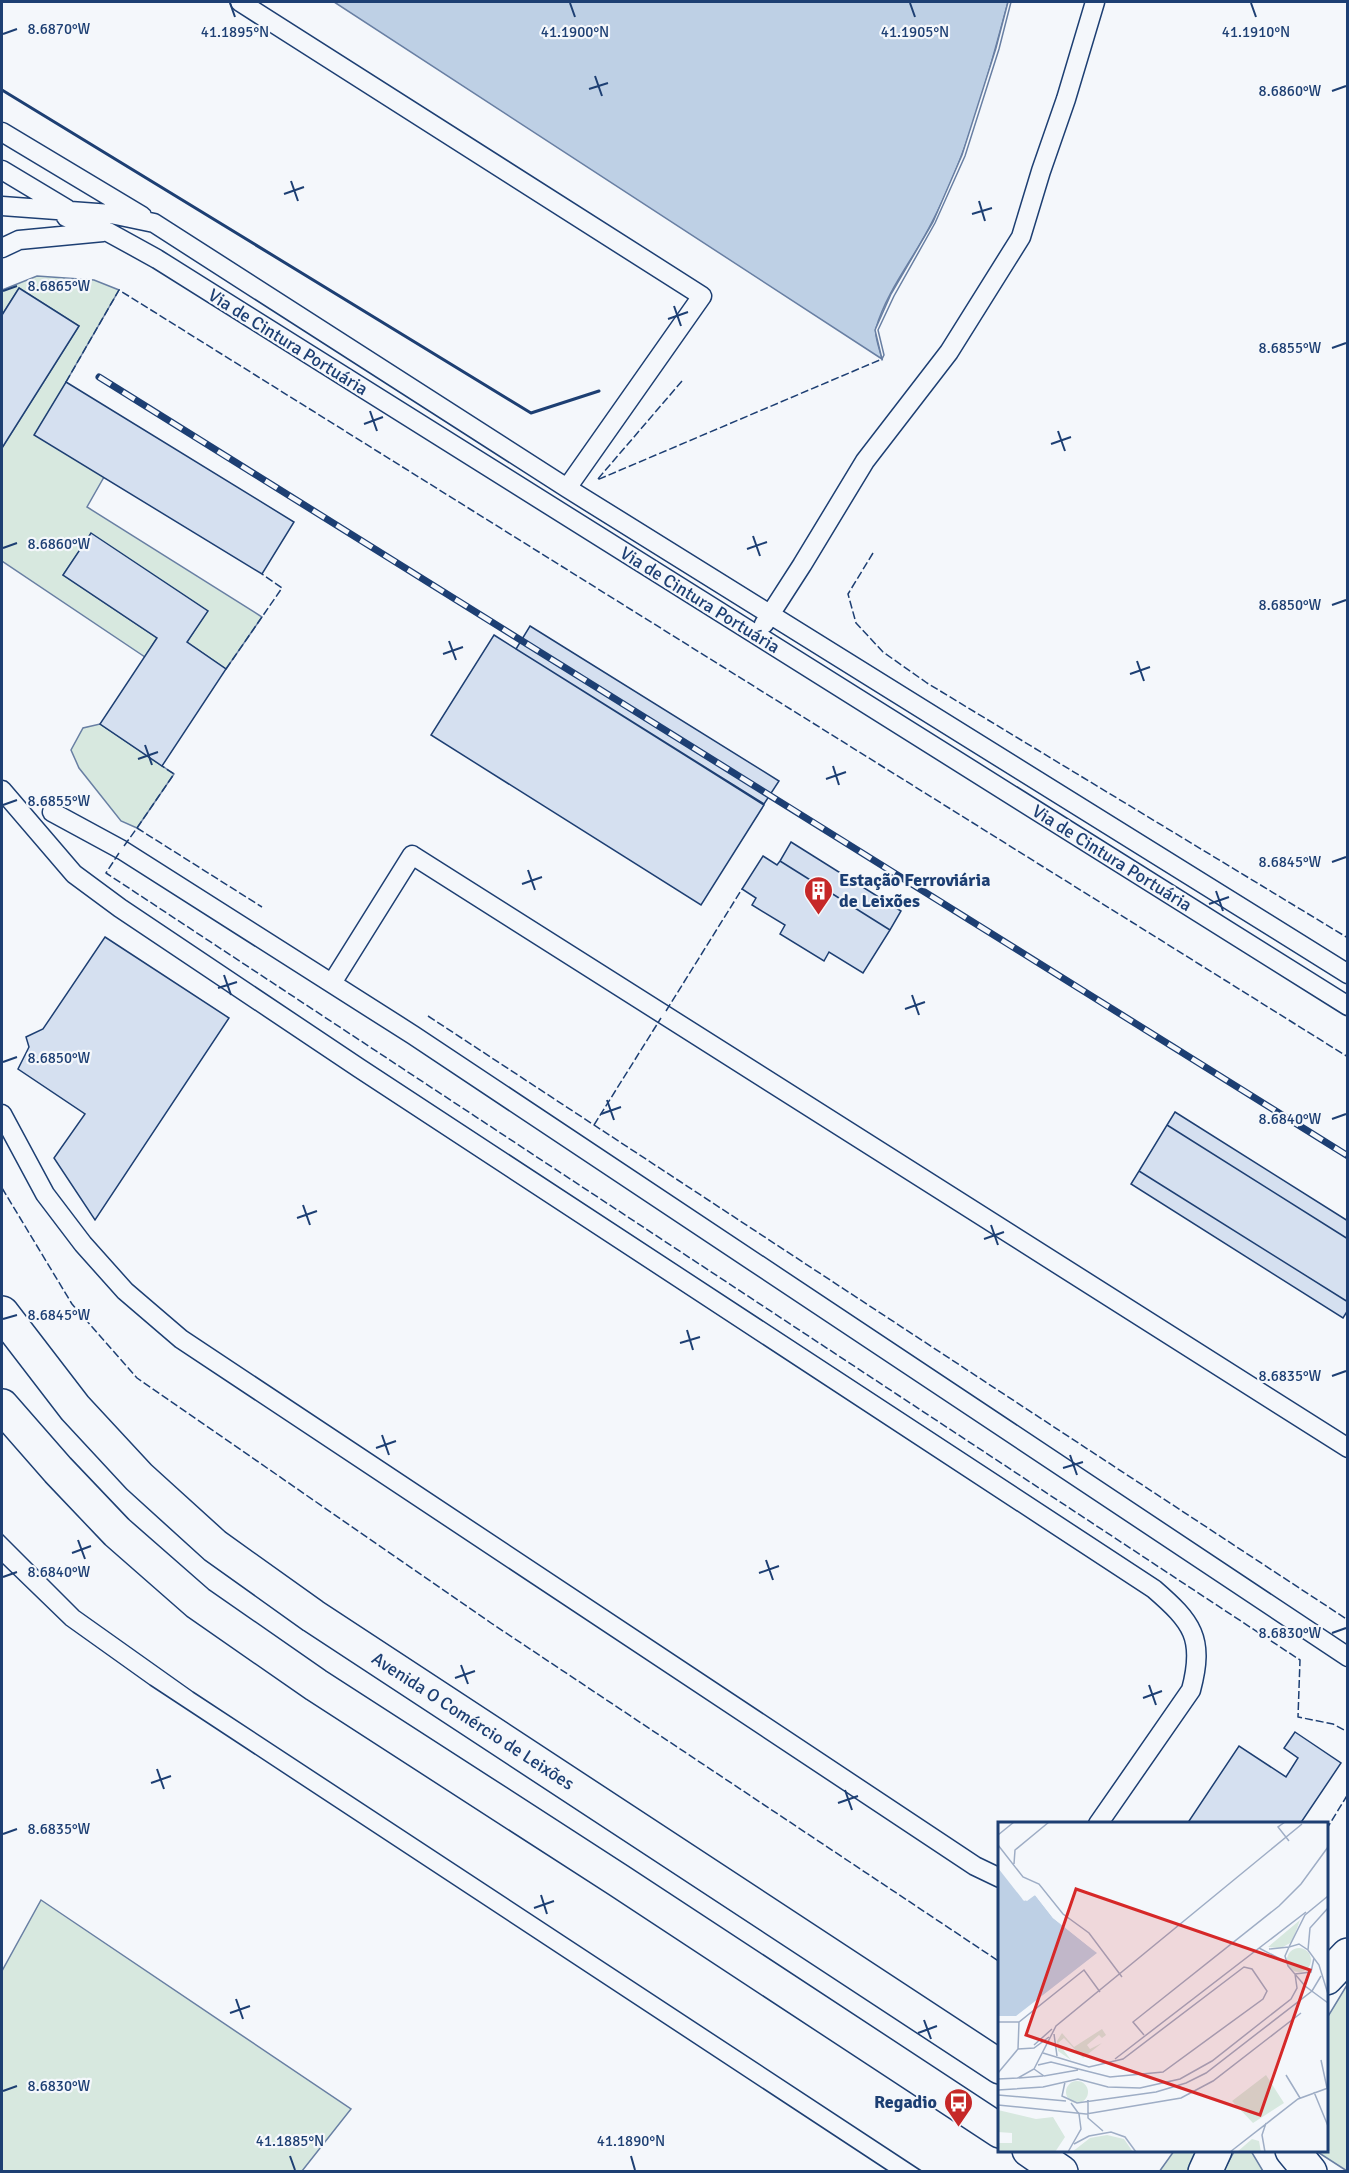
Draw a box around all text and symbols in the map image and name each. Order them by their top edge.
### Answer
text: 8.6870°W [28,20,91,38]
text: 41.1895°N [201,23,269,41]
text: 41.1900°N [541,23,609,41]
text: 41.1905°N [881,23,949,41]
text: 41.1910°N [1222,23,1290,41]
text: 8.6860°W [1259,82,1322,100]
text: 8.6865°W [28,277,91,295]
street label: Via de Cintura Portuária [204,284,372,400]
text: 8.6855°W [1259,339,1322,357]
text: 8.6860°W [28,535,91,553]
street label: Via de Cintura Portuária [616,542,784,658]
text: 8.6850°W [1259,596,1322,614]
text: 8.6855°W [28,792,91,810]
street label: Via de Cintura Portuária [1028,800,1196,916]
text: 8.6845°W [1259,853,1322,871]
place label: Estação Ferroviária de Leixões [839,869,990,912]
building icon: Estação Ferroviária de Leixões [802,874,834,916]
text: 8.6850°W [28,1049,91,1067]
text: 8.6840°W [1259,1110,1322,1128]
text: 8.6845°W [28,1306,91,1324]
text: 8.6835°W [1259,1367,1322,1385]
text: 8.6840°W [28,1563,91,1581]
text: 8.6830°W [1259,1624,1322,1642]
street label: Avenida O Comércio de Leixões [368,1647,578,1795]
text: 8.6835°W [28,1820,91,1838]
inset map [998,1822,1328,2152]
text: 8.6830°W [28,2077,91,2095]
bus stop icon: Regadio [942,2086,974,2128]
place label: Regadio [874,2091,937,2113]
text: 41.1885°N [256,2132,324,2150]
text: 41.1890°N [597,2132,665,2150]

